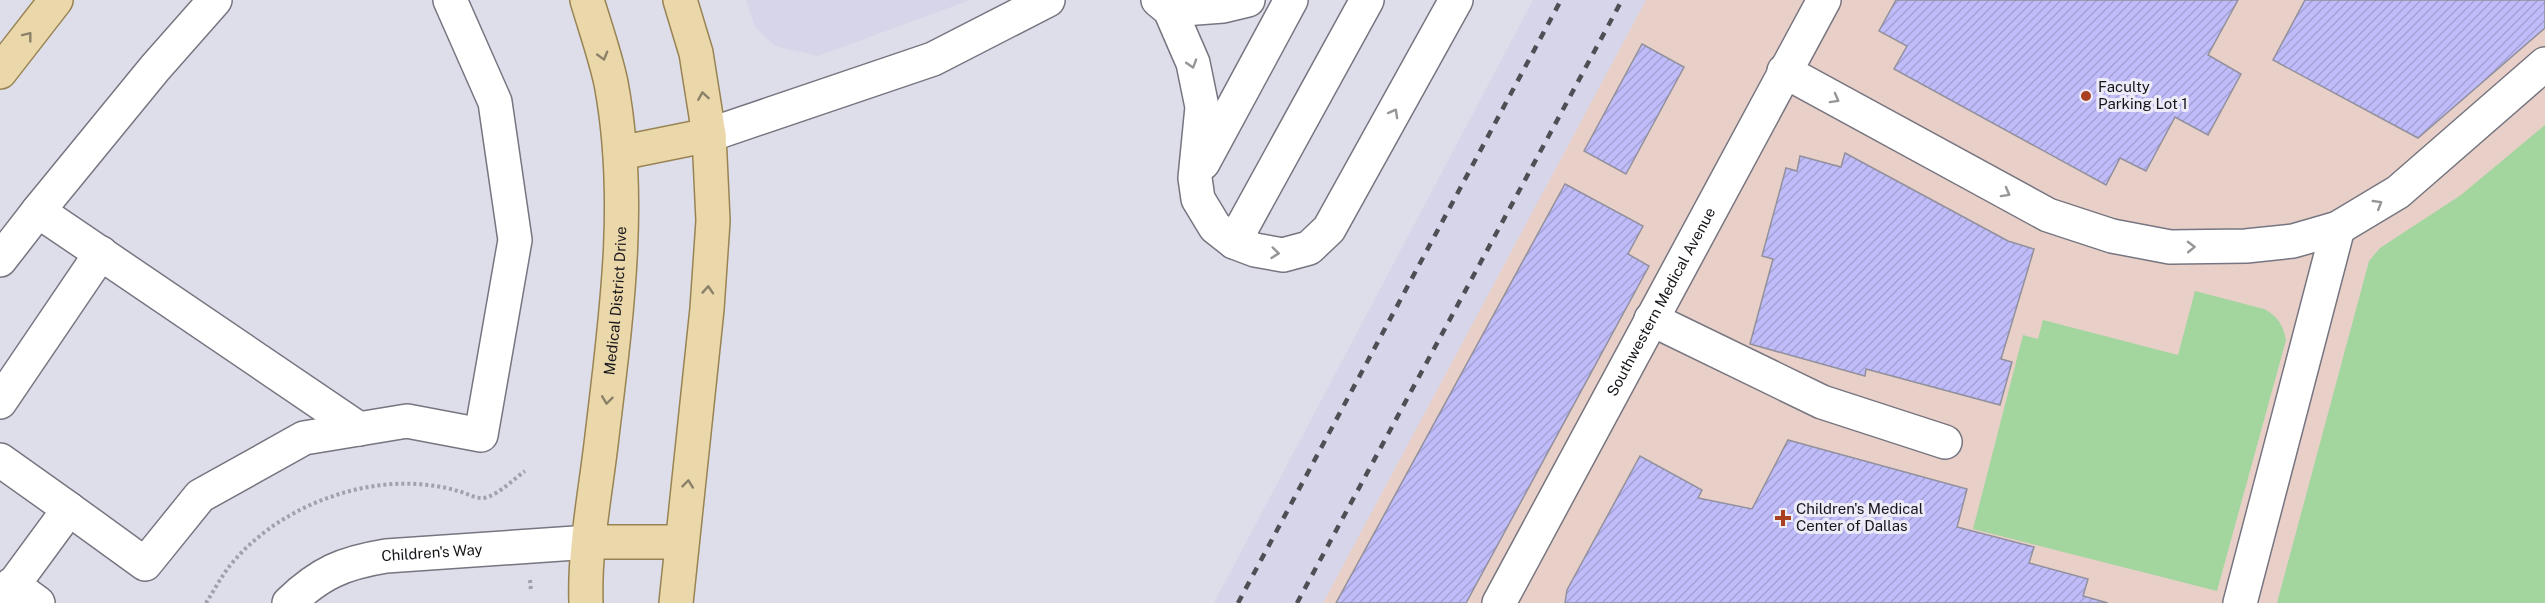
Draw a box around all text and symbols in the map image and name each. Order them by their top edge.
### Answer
one-way arrow [21,32,32,43]
one-way arrow [596,50,608,61]
one-way arrow [1185,58,1197,69]
place label: Faculty Parking Lot 1 [2098,78,2188,112]
marker: Faculty Parking Lot 1 [2079,89,2093,103]
one-way arrow [697,91,710,101]
one-way arrow [1829,92,1840,103]
one-way arrow [1387,108,1398,119]
one-way arrow [2000,186,2011,197]
one-way arrow [2372,200,2382,212]
street label: Southwestern Medical Avenue [1603,204,1719,399]
street label: Medical District Drive [600,226,629,376]
one-way arrow [2187,241,2196,253]
one-way arrow [1271,246,1280,259]
one-way arrow [701,286,714,295]
one-way arrow [601,395,613,405]
one-way arrow [681,479,694,489]
place label: Children's Medical Center of Dallas [1796,500,1923,534]
marker: Children's Medical Center of Dallas [1774,509,1792,527]
street label: Children's Way [381,540,483,564]

